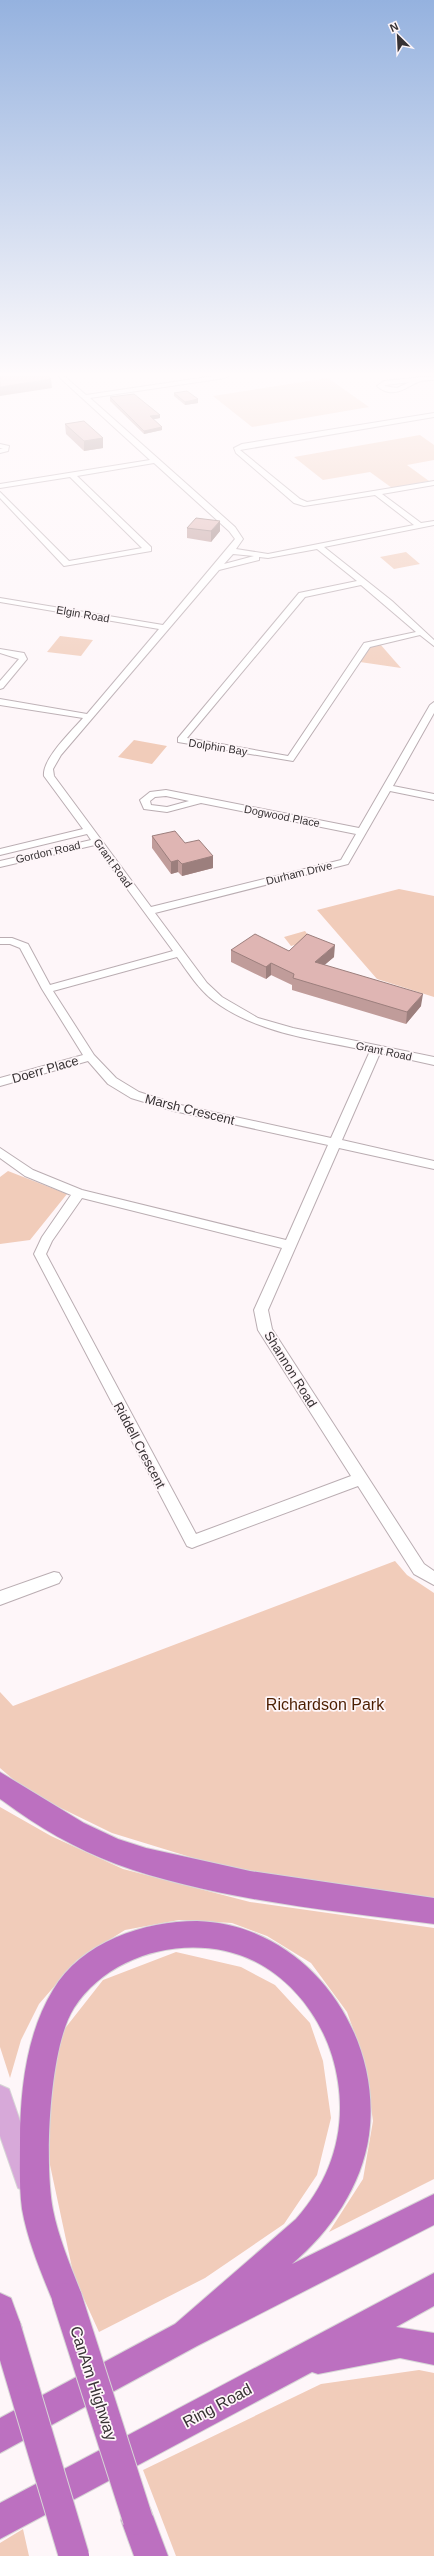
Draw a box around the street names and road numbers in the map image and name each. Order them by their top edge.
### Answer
street label: Elgin Road [55,603,111,625]
street label: Dolphin Bay [188,736,249,758]
street label: Dogwood Place [243,803,321,829]
street label: Grant Road [91,836,135,890]
street label: Gordon Road [14,839,82,865]
street label: Durham Drive [265,859,333,887]
street label: Grant Road [355,1039,413,1063]
street label: Doerr Place [10,1053,80,1086]
street label: Marsh Crescent [144,1091,237,1128]
street label: Shannon Road [261,1329,320,1410]
street label: Riddell Crescent [111,1400,169,1491]
street label: CanAm Highway [67,2324,120,2442]
street label: Ring Road [180,2380,255,2431]

